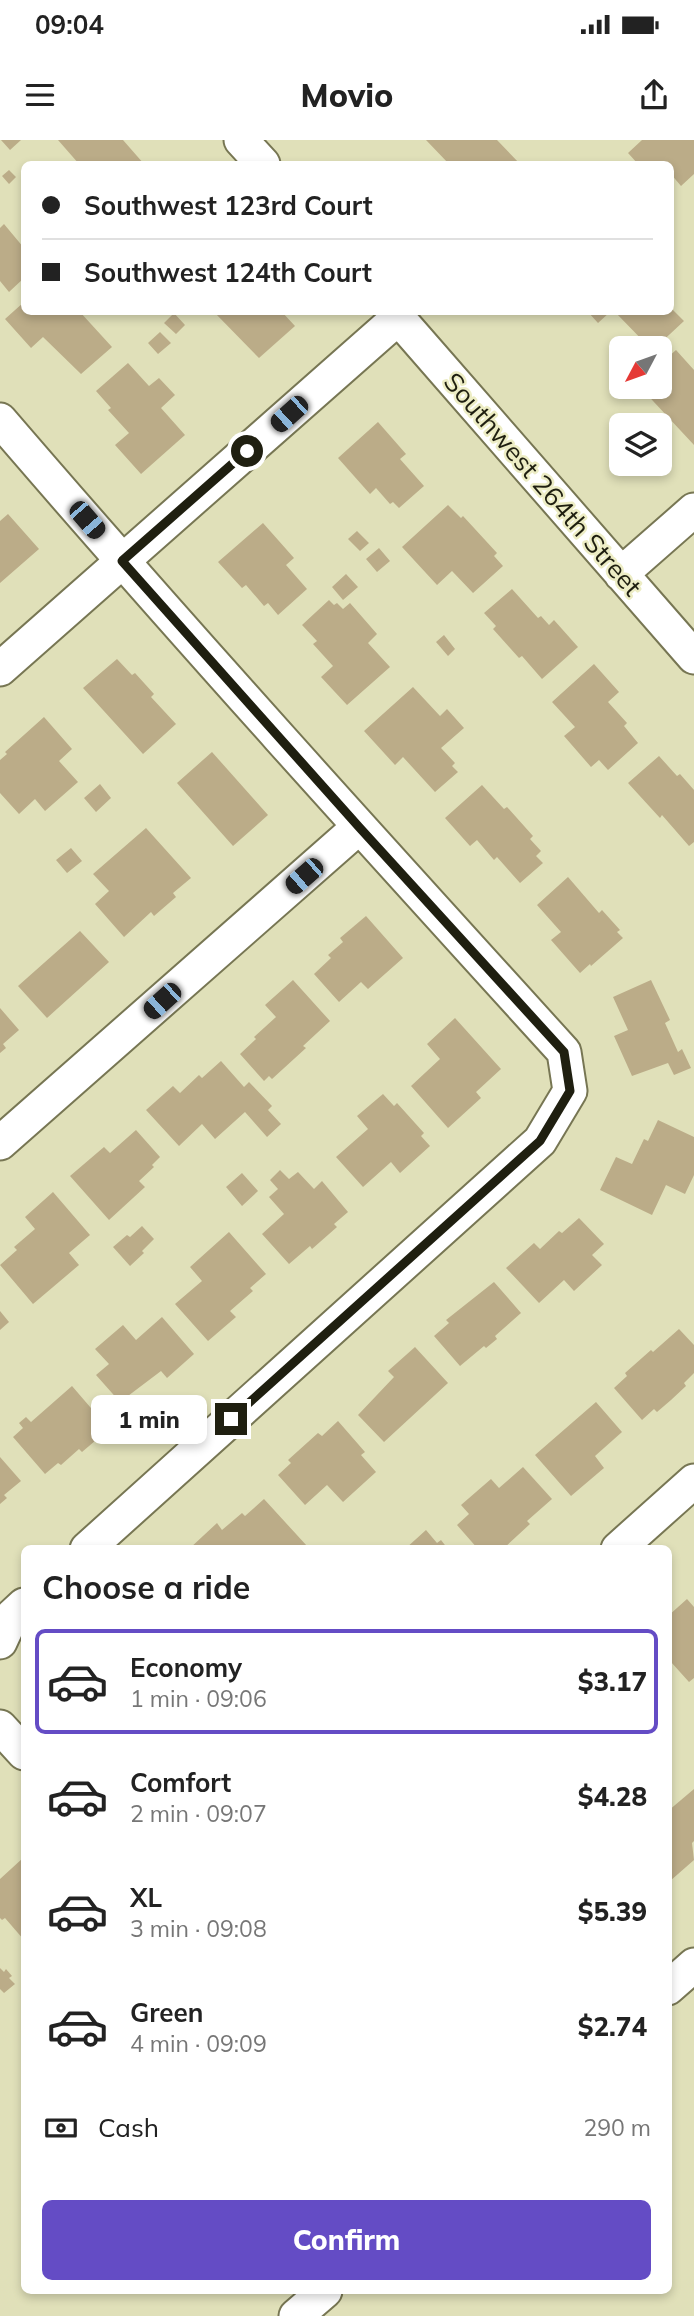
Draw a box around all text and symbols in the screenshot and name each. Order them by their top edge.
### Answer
text: 09:04 [35,8,104,41]
text: Movio [301,75,393,115]
icon: menu [21,76,59,114]
icon: share [635,76,673,114]
text: Southwest 123rd Court [84,189,373,222]
text: Southwest 124th Court [84,256,372,289]
north arrow [609,336,672,399]
map controls [609,336,672,476]
street label: Southwest 264th Street [437,366,649,602]
car [267,392,312,436]
button: layers [609,413,672,476]
route start [231,435,263,467]
car [66,497,109,543]
car [282,854,327,898]
car [140,979,185,1023]
callout: 1 min [91,1394,206,1444]
route end [215,1403,247,1435]
text: 1 min [118,1405,180,1434]
text: Choose a ride [42,1567,250,1607]
icon: car [46,1650,109,1713]
text: Economy [130,1651,242,1684]
text: $3.17 [578,1665,647,1698]
text: 1 min · 09:06 [130,1684,267,1713]
icon: car [46,1765,109,1828]
text: Comfort [130,1766,231,1799]
text: $4.28 [578,1780,647,1813]
text: 2 min · 09:07 [130,1799,267,1828]
icon: car [46,1880,109,1943]
text: XL [130,1881,162,1914]
text: $5.39 [578,1895,647,1928]
text: 3 min · 09:08 [130,1914,267,1943]
icon: car [46,1995,109,2058]
text: Green [130,1996,203,2029]
text: $2.74 [578,2010,647,2043]
text: 4 min · 09:09 [130,2029,267,2058]
icon: cash [42,2109,80,2147]
text: Cash [98,2111,159,2144]
text: 290 m [583,2113,651,2142]
button: Confirm [42,2200,651,2280]

